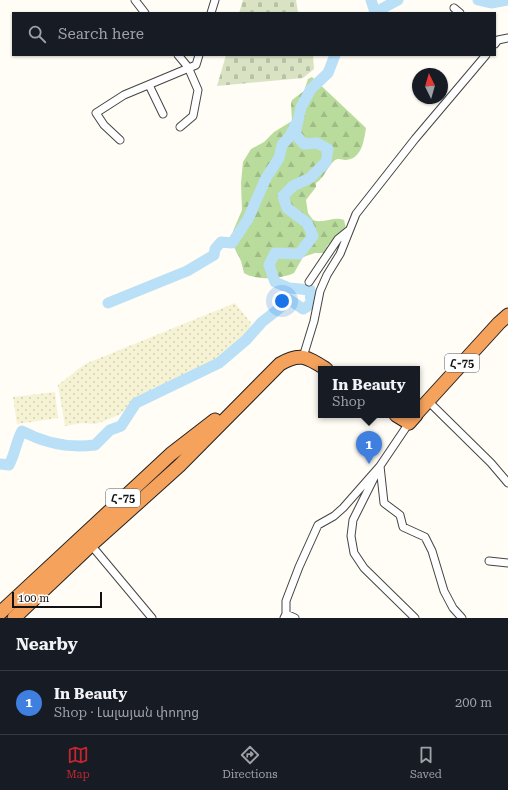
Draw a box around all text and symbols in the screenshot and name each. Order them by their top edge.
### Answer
search box [12,12,496,56]
icon: search [26,23,48,45]
text: Search here [58,25,144,43]
north arrow [412,68,448,104]
your location [272,291,292,311]
road number: Հ-75 [445,354,479,372]
popup [318,366,420,418]
text: In Beauty [332,376,406,394]
text: Shop [332,394,365,409]
pin: 1 [356,431,382,464]
road number: Հ-75 [106,489,140,507]
scale bar [12,590,102,609]
text: 100 m [18,592,49,605]
text: Nearby [16,634,78,654]
text: In Beauty [54,685,127,703]
text: 1 [25,695,33,710]
text: 200 m [455,695,492,710]
text: Shop · Լալայան փողոց [54,705,199,720]
tab: Map [66,744,90,781]
tab: Directions [222,744,278,781]
tab: Saved [410,744,442,781]

